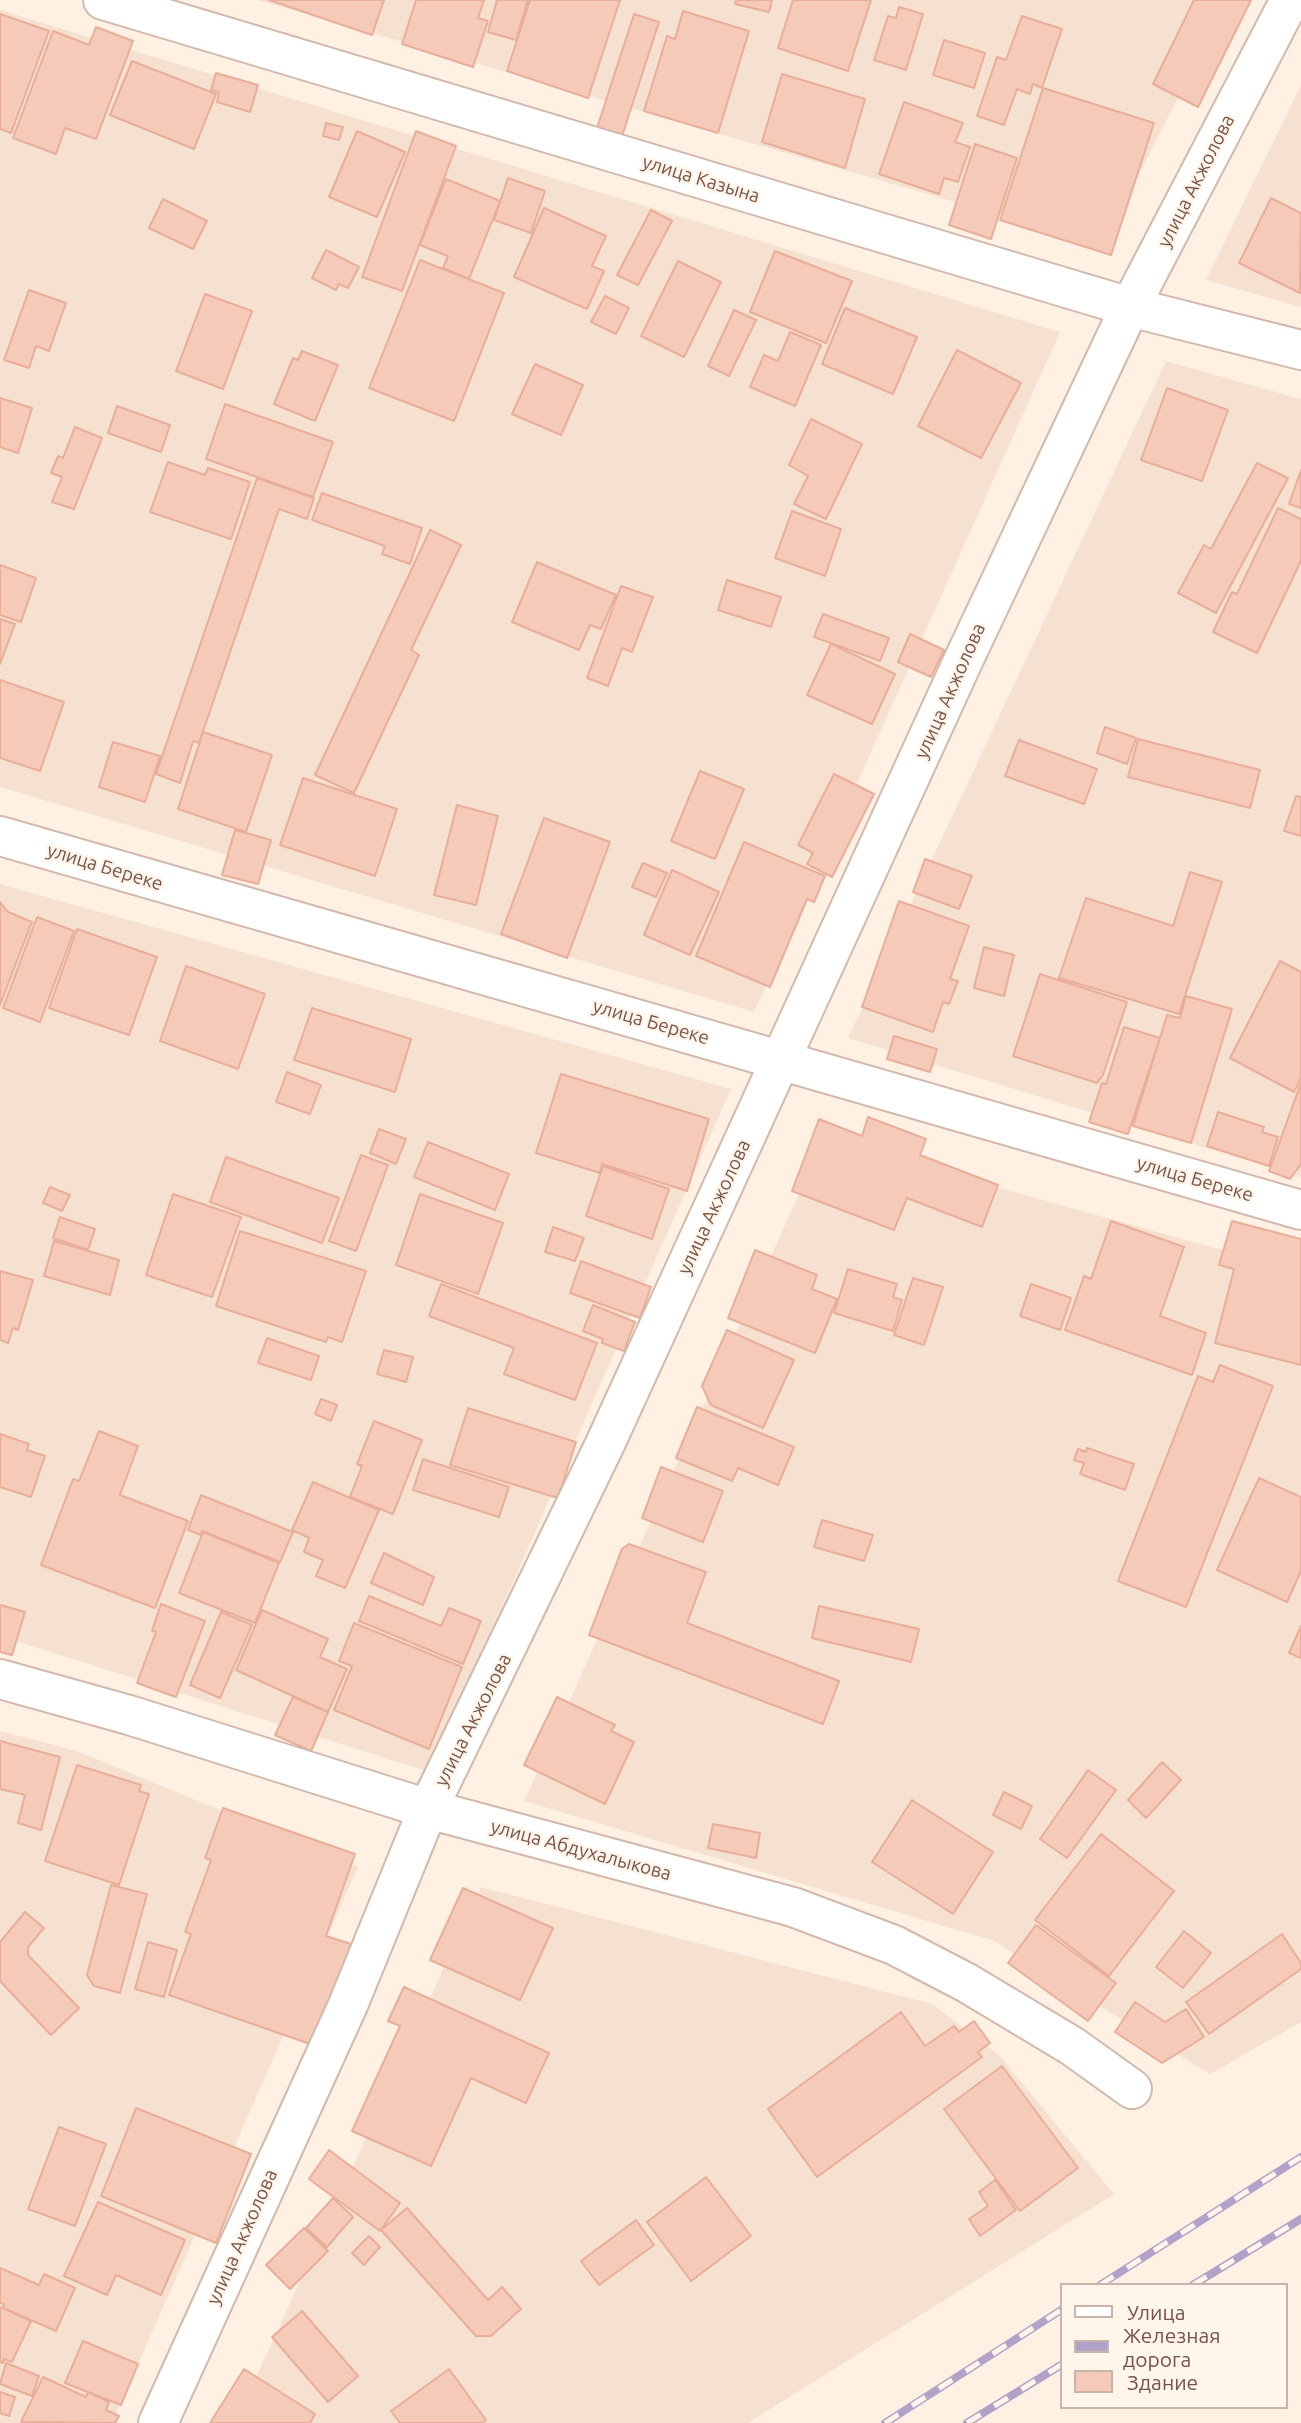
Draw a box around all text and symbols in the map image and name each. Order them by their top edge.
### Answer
street label: улица Акжолова [1153,111,1239,251]
street label: улица Казына [639,150,763,208]
street label: улица Акжолова [910,620,990,762]
street label: улица Береке [44,839,166,895]
street label: улица Береке [590,994,712,1050]
street label: улица Акжолова [673,1136,755,1278]
street label: улица Береке [1134,1151,1256,1207]
street label: улица Акжолова [430,1650,516,1790]
street label: улица Абдухалыкова [488,1815,674,1885]
street label: улица Акжолова [202,2166,282,2308]
legend [1060,2283,1287,2409]
text: Улица [1127,2300,1185,2324]
text: Железная дорога [1123,2323,1221,2371]
text: Здание [1127,2370,1198,2394]

